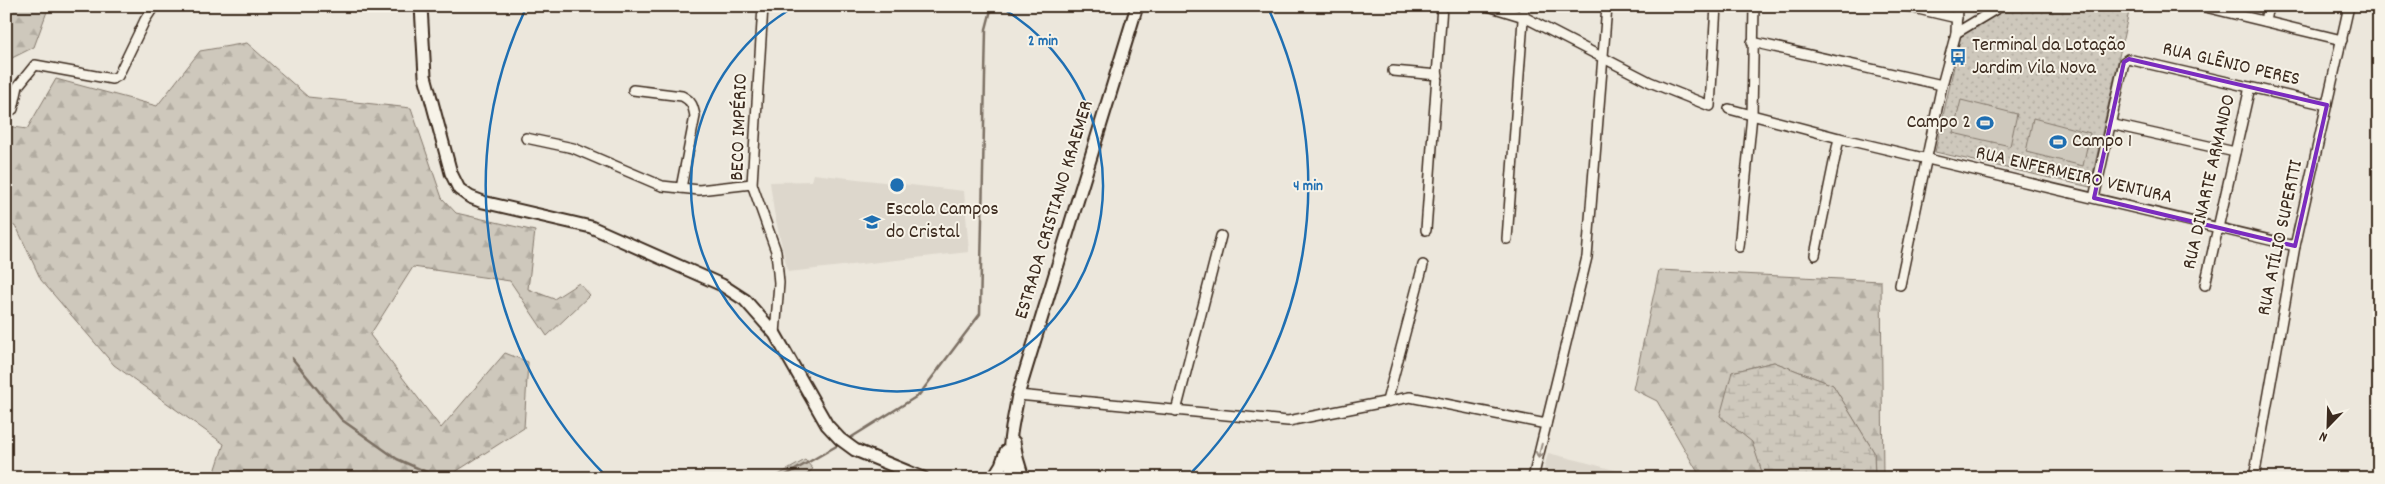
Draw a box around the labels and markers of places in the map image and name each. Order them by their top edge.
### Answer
place label: Terminal da Lotação Jardim Vila Nova [1972,32,2126,83]
bus stop icon: Terminal da Lotação Jardim Vila Nova [1948,47,1968,67]
place label: Campo 2 [1907,109,1971,137]
sports icon: Campo 2 [1975,113,1995,133]
place label: Campo 1 [2072,128,2132,156]
sports icon: Campo 1 [2048,132,2068,152]
centre of rings [888,176,906,194]
place label: Escola Campos do Cristal [886,196,999,247]
school or university icon: Escola Campos do Cristal [862,212,882,232]

